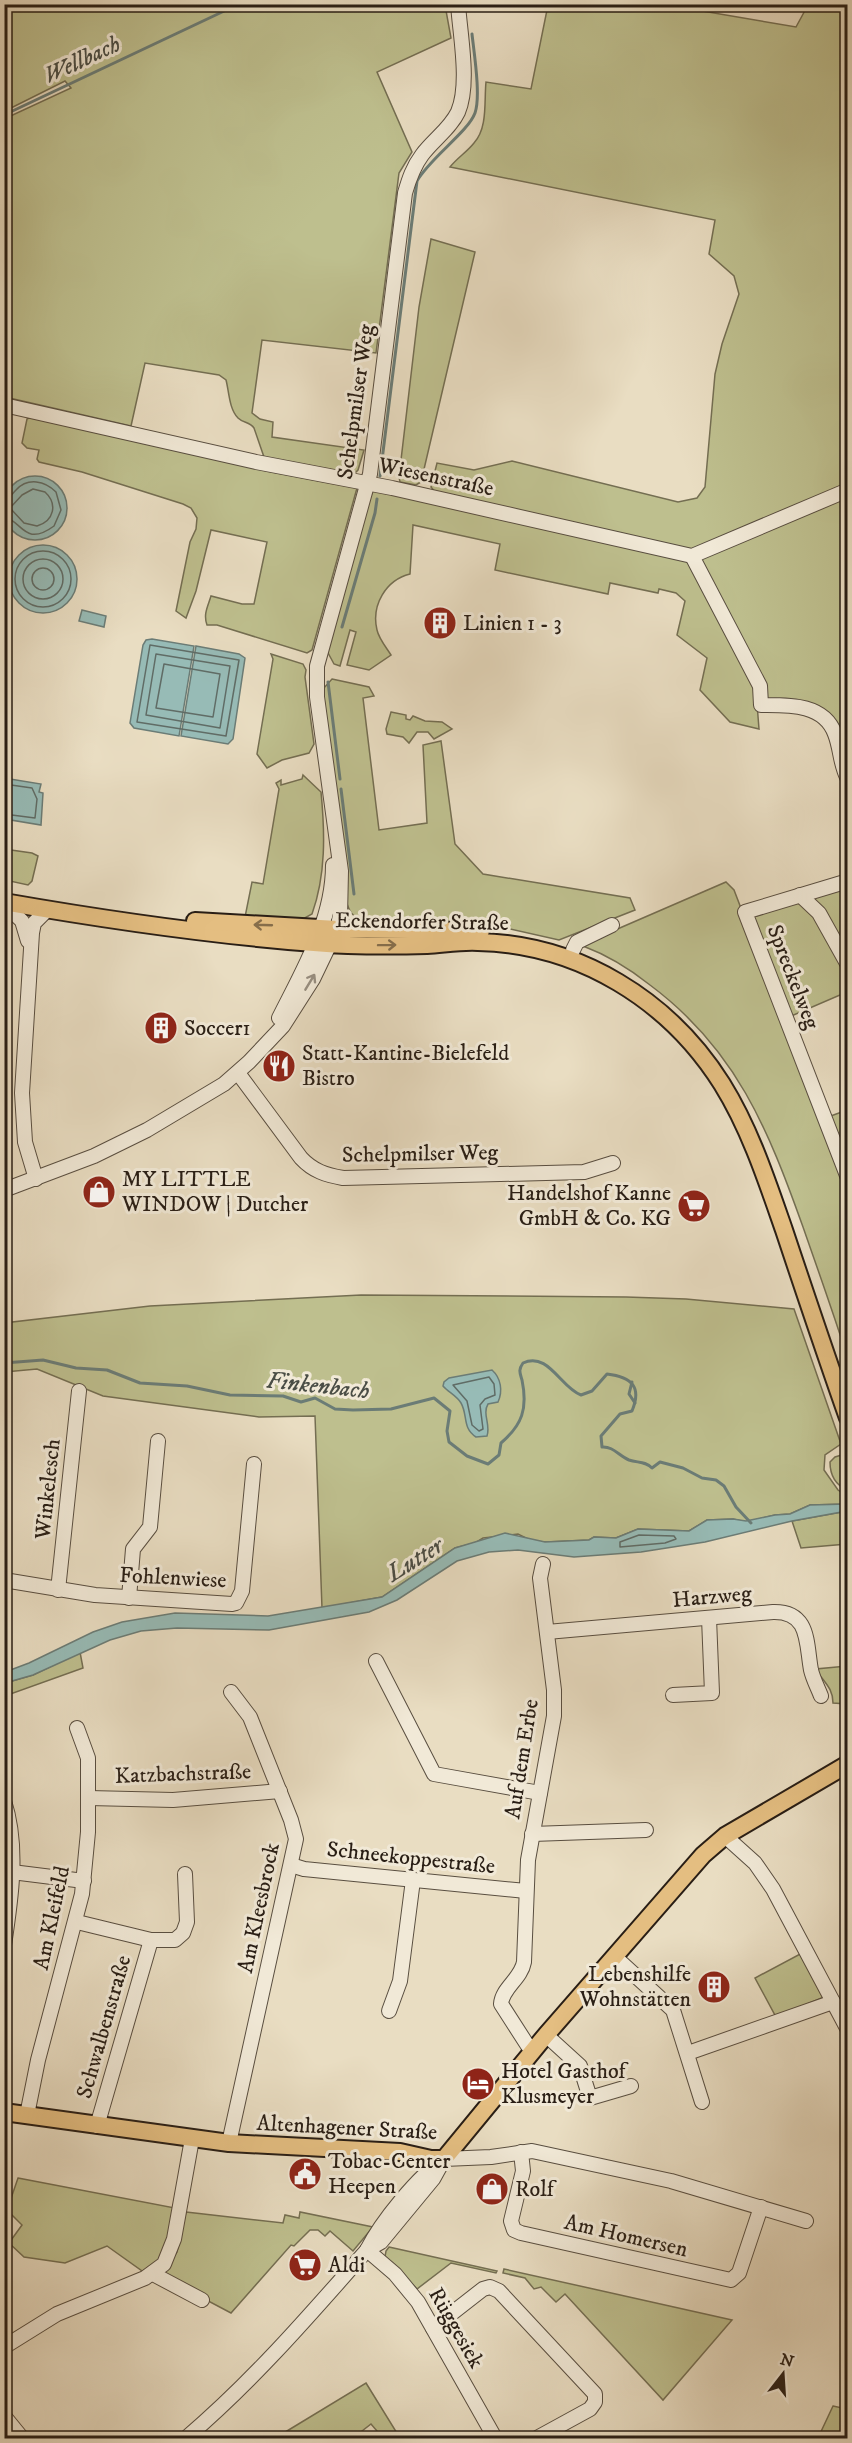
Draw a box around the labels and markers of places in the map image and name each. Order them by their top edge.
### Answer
building icon: Linien 1 - 3 [422,605,458,641]
place label: Linien 1 - 3 [463,610,562,637]
building icon: Soccer1 [143,1010,179,1046]
place label: Soccer1 [184,1015,251,1042]
place label: Statt-Kantine-Bielefeld Bistro [302,1040,509,1092]
restaurant icon: Statt-Kantine-Bielefeld Bistro [261,1048,297,1084]
place label: MY LITTLE WINDOW | Dutcher [121,1166,309,1218]
shop icon: MY LITTLE WINDOW | Dutcher [81,1174,117,1210]
place label: Handelshof Kanne GmbH & Co. KG [507,1180,671,1232]
supermarket icon: Handelshof Kanne GmbH & Co. KG [676,1188,712,1224]
place label: Lebenshilfe Wohnstätten [579,1961,692,2013]
building icon: Lebenshilfe Wohnstätten [696,1969,732,2005]
place label: Hotel Gasthof Klusmeyer [501,2058,630,2110]
hotel icon: Hotel Gasthof Klusmeyer [460,2066,496,2102]
place label: Tobac-Center Heepen [328,2148,451,2200]
public building icon: Tobac-Center Heepen [287,2156,323,2192]
shop icon: Rolf [474,2171,510,2207]
place label: Rolf [515,2176,558,2203]
supermarket icon: Aldi [287,2247,323,2283]
place label: Aldi [328,2252,365,2279]

